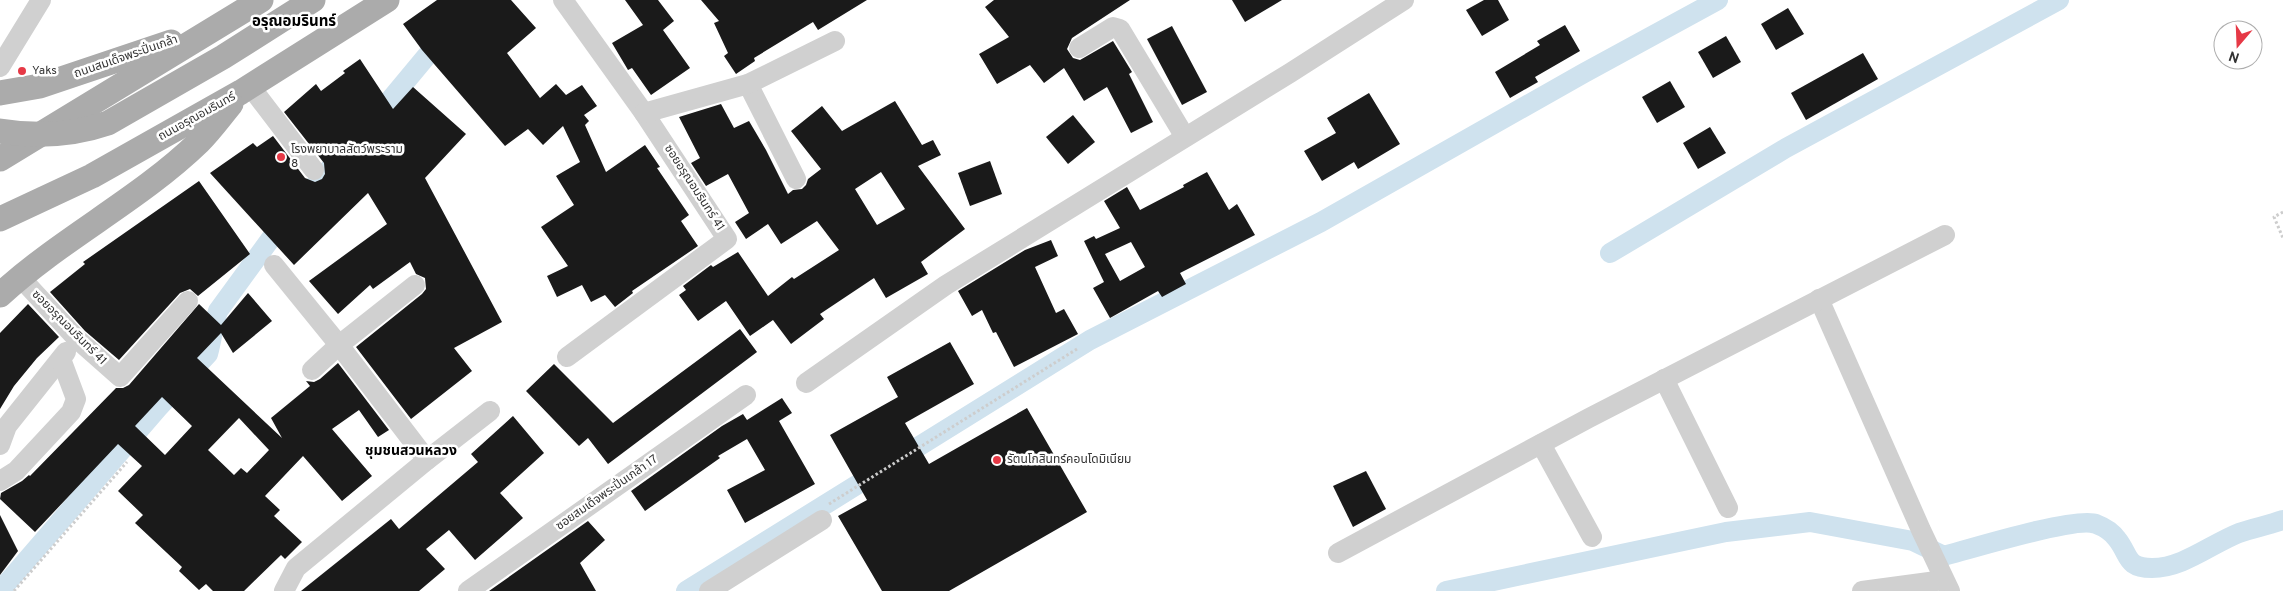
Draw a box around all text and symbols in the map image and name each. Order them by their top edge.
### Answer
district label: อรุณอมรินทร์ [252,13,336,32]
north arrow [2213,20,2263,70]
street label: ถนนสมเด็จพระปิ่นเกล้า [72,31,180,82]
text: N [2227,46,2242,66]
place label: Yaks [32,63,57,79]
marker: Yaks [16,65,28,77]
street label: ถนนอรุณอมรินทร์ [155,89,239,145]
place label: โรงพยาบาลสัตว์พระราม 8 [291,142,403,172]
street label: ซอยอรุณอมรินทร์ 41 [660,142,728,234]
marker: โรงพยาบาลสัตว์พระราม 8 [275,151,287,163]
street label: ซอยอรุณอมรินทร์ 41 [28,287,110,369]
district label: ชุมชนสวนหลวง [365,443,457,460]
street label: ซอยสมเด็จพระปิ่นเกล้า 17 [552,451,661,534]
place label: รัตนโกสินทร์คอนโดมิเนียม [1007,452,1131,468]
marker: รัตนโกสินทร์คอนโดมิเนียม [991,454,1003,466]

